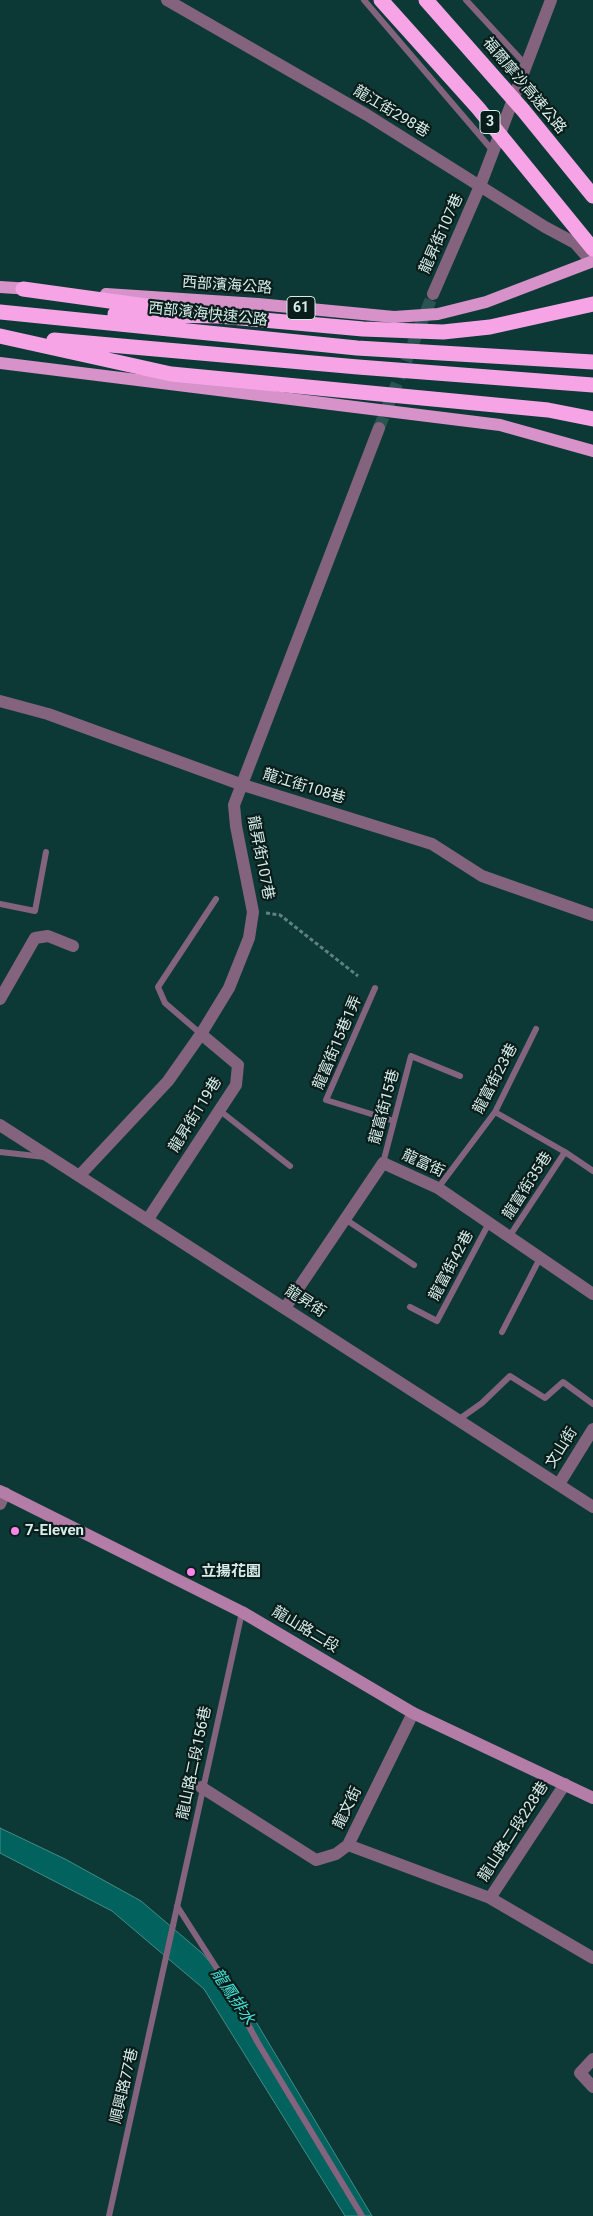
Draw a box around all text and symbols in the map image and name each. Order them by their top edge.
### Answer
street label: 福爾摩沙高速公路 [479,34,569,138]
street label: 龍江街298巷 [350,82,432,142]
road number: 3 [480,110,500,134]
street label: 龍昇街107巷 [416,191,468,277]
street label: 西部濱海公路 [181,274,273,298]
road number: 61 [287,296,315,320]
street label: 西部濱海快速公路 [147,300,269,330]
street label: 龍江街108巷 [261,766,347,808]
street label: 龍昇街107巷 [243,814,277,902]
street label: 龍富街15巷1弄 [310,993,366,1093]
street label: 龍富街23巷 [470,1041,522,1117]
street label: 龍富街15巷 [366,1068,404,1146]
street label: 龍昇街119巷 [166,1074,226,1156]
street label: 龍富街 [399,1146,447,1182]
street label: 龍富街35巷 [500,1149,556,1223]
street label: 龍富街42巷 [426,1228,478,1304]
street label: 龍昇街 [281,1282,329,1322]
street label: 文山街 [542,1424,582,1472]
place label: 7-Eleven [25,1522,84,1540]
marker: 7-Eleven [9,1525,21,1537]
place label: 立揚花園 [201,1563,261,1581]
marker: 立揚花園 [185,1566,197,1578]
street label: 龍山路二段 [268,1603,342,1657]
street label: 龍山路二段156巷 [174,1705,216,1821]
street label: 龍山路二段228巷 [475,1779,553,1885]
street label: 龍文街 [330,1784,366,1832]
water label: 龍鳳排水 [206,1965,258,2029]
street label: 順興路77巷 [108,2047,142,2125]

